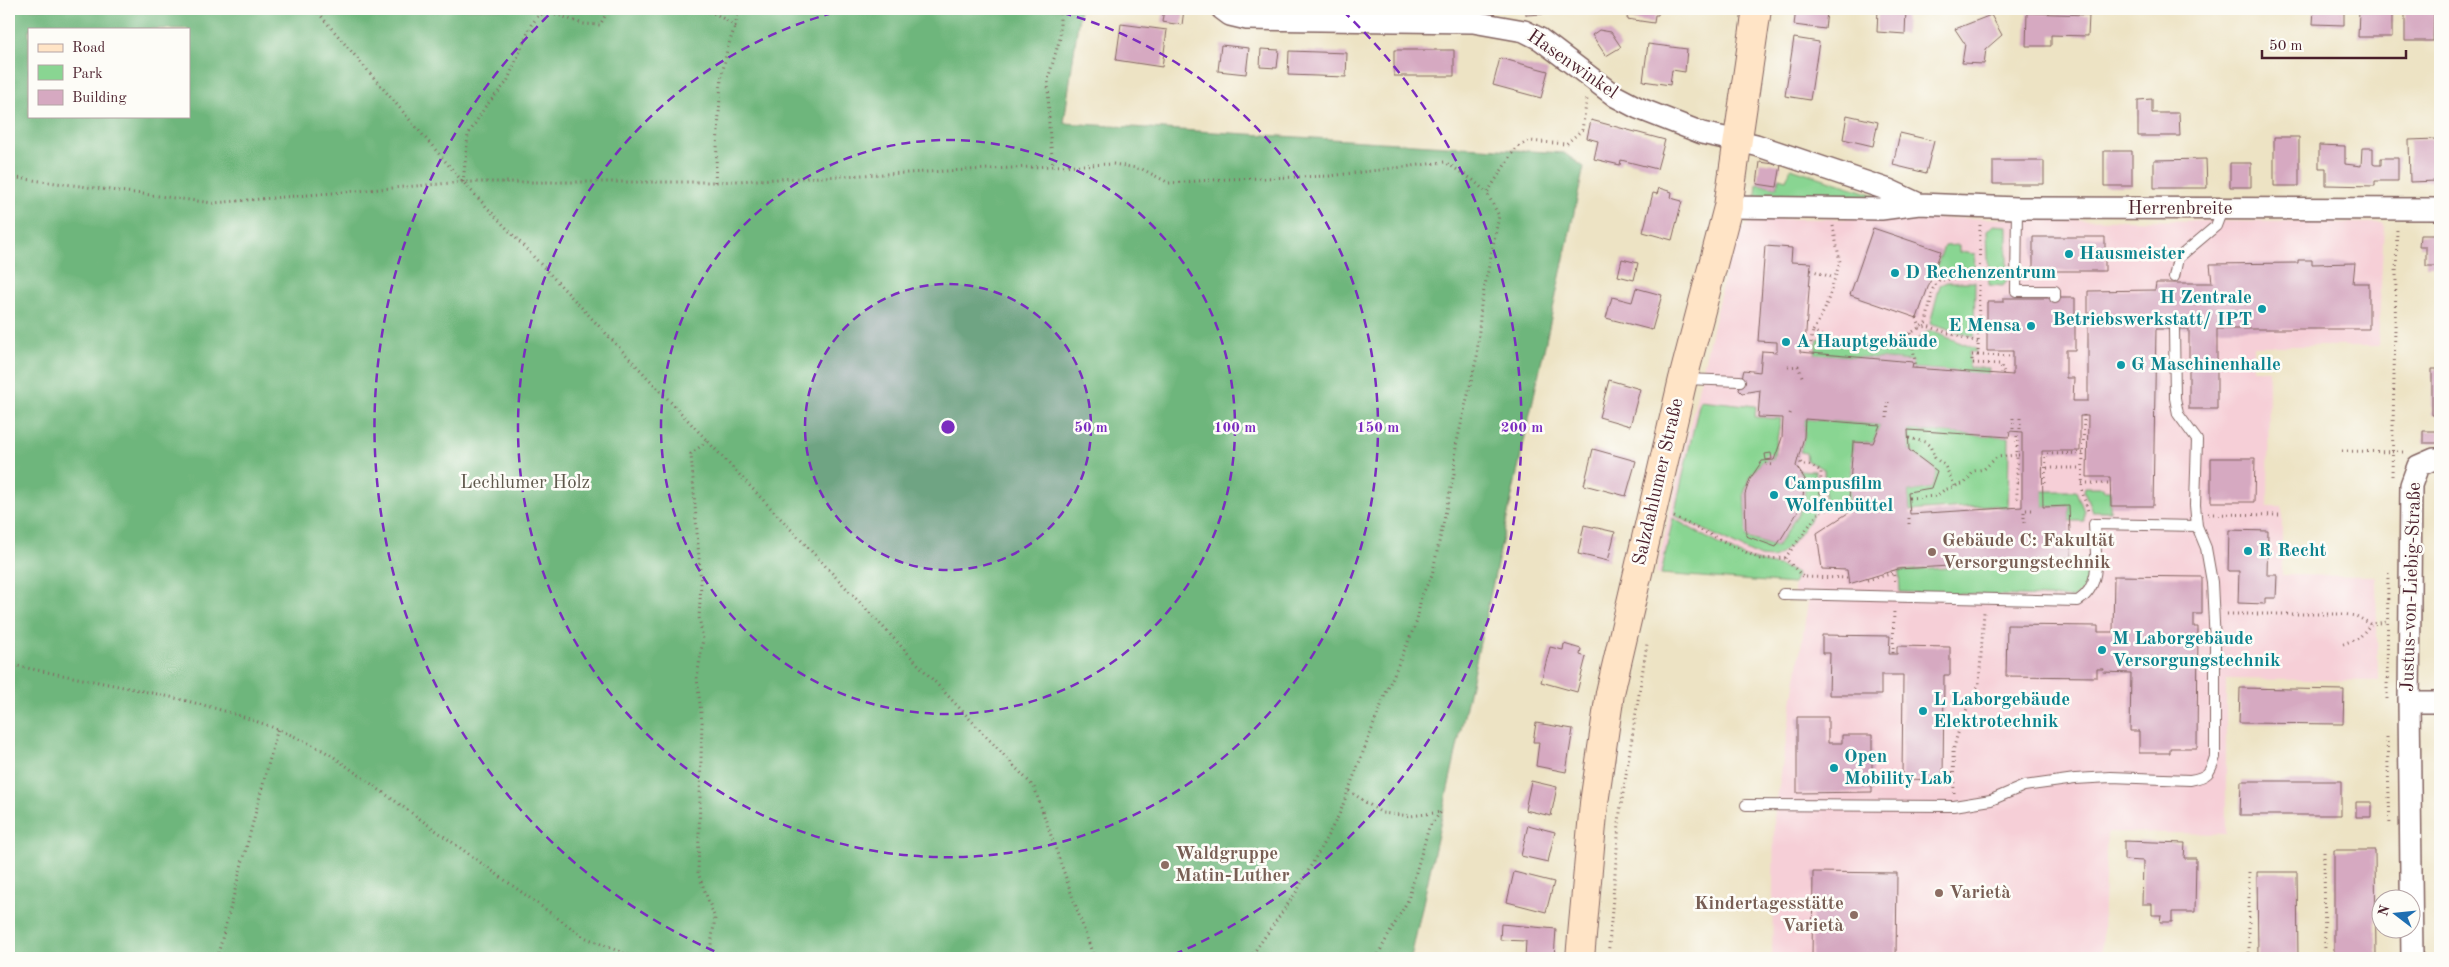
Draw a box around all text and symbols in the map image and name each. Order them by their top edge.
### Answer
street label: Hasenwinkel [1523,27,1621,103]
legend [28,28,190,118]
scale bar [2262,28,2405,60]
text: 50 m [2269,39,2303,54]
text: Road [72,41,106,56]
text: Park [72,67,103,82]
text: Building [72,91,127,106]
street label: Herrenbreite [2127,200,2233,219]
place label: Hausmeister [2079,245,2185,264]
marker: Hausmeister [2063,248,2075,260]
place label: D Rechenzentrum [1905,264,2056,283]
marker: D Rechenzentrum [1889,267,1901,279]
place label: H Zentrale Betriebswerkstatt/ IPT [2052,289,2252,330]
marker: H Zentrale Betriebswerkstatt/ IPT [2256,303,2268,315]
place label: E Mensa [1948,317,2021,336]
marker: E Mensa [2025,320,2037,332]
place label: A Hauptgebäude [1796,333,1938,352]
marker: A Hauptgebäude [1780,336,1792,348]
place label: G Maschinenhalle [2131,356,2281,375]
marker: G Maschinenhalle [2115,359,2127,371]
street label: Salzdahlumer Straße [1631,397,1687,567]
centre of rings [939,418,957,436]
text: 50 m [1074,421,1108,436]
text: 100 m [1214,421,1256,436]
text: 150 m [1357,421,1399,436]
text: 200 m [1501,421,1543,436]
park label: Lechlumer Holz [460,474,590,493]
place label: Campusfilm Wolfenbüttel [1784,475,1894,516]
street label: Justus-von-Liebig-Straße [2399,482,2425,692]
marker: Campusfilm Wolfenbüttel [1768,489,1780,501]
place label: Gebäude C: Fakultät Versorgungstechnik [1942,532,2115,573]
place label: R Recht [2258,542,2327,561]
marker: R Recht [2242,545,2254,557]
marker: Gebäude C: Fakultät Versorgungstechnik [1926,546,1938,558]
place label: M Laborgebäude Versorgungstechnik [2112,630,2281,671]
marker: M Laborgebäude Versorgungstechnik [2096,644,2108,656]
place label: L Laborgebäude Elektrotechnik [1933,691,2070,732]
marker: L Laborgebäude Elektrotechnik [1917,705,1929,717]
place label: Open Mobility Lab [1844,748,1952,789]
marker: Open Mobility Lab [1828,762,1840,774]
place label: Waldgruppe Matin-Luther [1175,845,1290,886]
marker: Waldgruppe Matin-Luther [1159,859,1171,871]
place label: Varietà [1949,884,2011,903]
marker: Varietà [1933,887,1945,899]
north arrow [2372,890,2422,940]
place label: Kindertagesstätte Varietà [1694,895,1844,936]
text: N [2376,903,2393,918]
marker: Kindertagesstätte Varietà [1848,909,1860,921]

